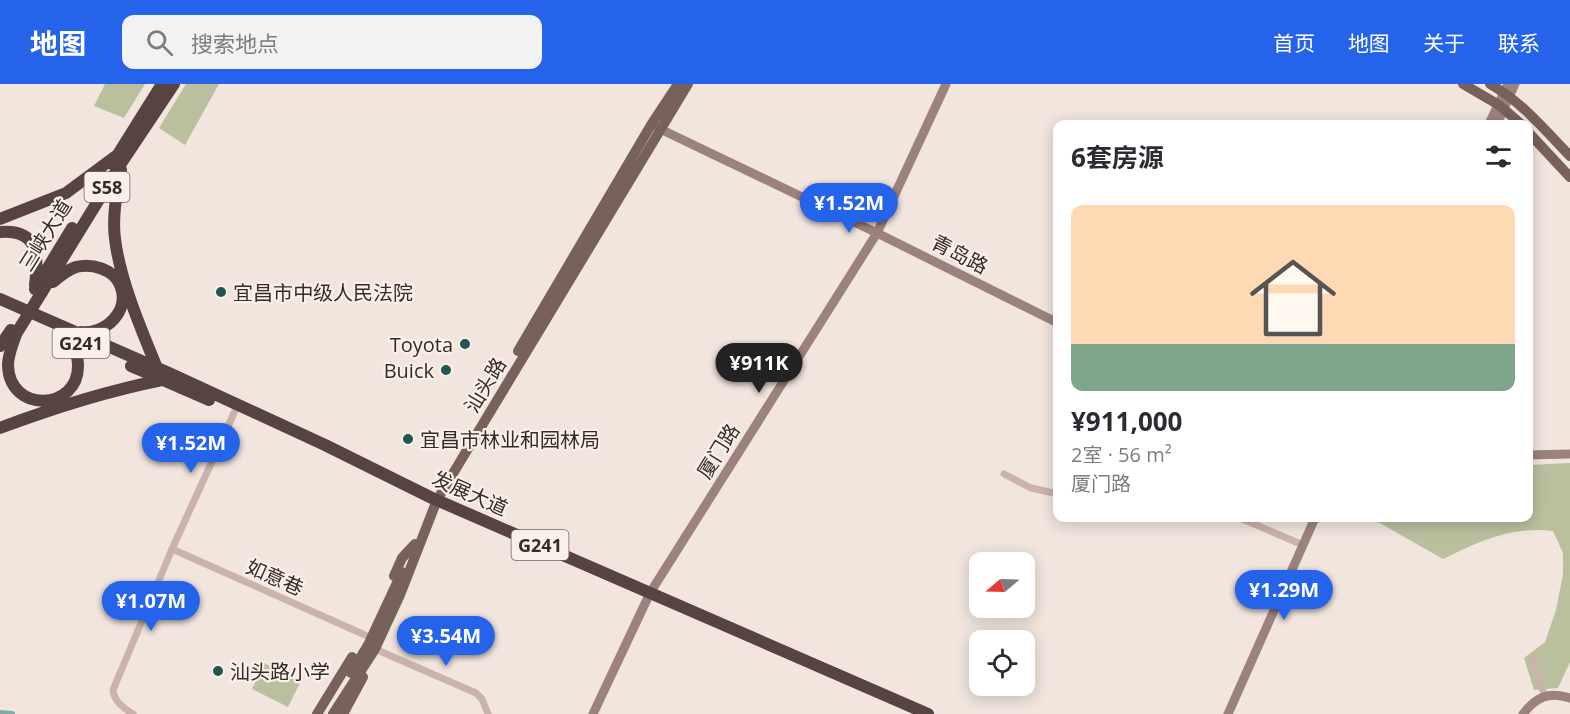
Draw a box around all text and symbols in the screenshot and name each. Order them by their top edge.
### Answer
search box [122,15,542,69]
text: 地图 [30,24,86,62]
icon: search [143,26,176,59]
text: 搜索地点 [191,28,279,58]
text: 首页 [1273,29,1315,57]
text: 地图 [1348,29,1390,57]
text: 关于 [1423,29,1465,57]
text: 联系 [1498,29,1540,57]
text: 6套房源 [1071,139,1164,175]
icon: filters [1482,140,1515,173]
road number: S58 [84,172,130,202]
pin: ¥1.52M [800,183,898,234]
text: ¥1.52M [814,189,884,216]
street label: 三峡大道 [12,194,78,276]
street label: 青岛路 [927,228,993,280]
icon: home [1239,244,1347,352]
place label: 宜昌市中级人民法院 [233,279,413,306]
marker: 宜昌市中级人民法院 [214,285,228,299]
road number: G241 [52,328,110,358]
place label: Toyota [390,331,453,358]
marker: Toyota [458,337,472,351]
pin: ¥911K [717,343,801,394]
text: ¥911K [729,349,789,376]
street label: 汕头路 [458,352,512,418]
place label: Buick [384,357,434,384]
marker: Buick [439,363,453,377]
text: ¥911,000 [1071,403,1182,439]
street label: 厦门路 [691,418,745,484]
pin: ¥1.52M [142,423,240,474]
place label: 宜昌市林业和园林局 [420,426,600,453]
text: ¥1.52M [156,429,226,456]
marker: 宜昌市林业和园林局 [401,432,415,446]
text: 2室 · 56 m² [1071,441,1172,468]
street label: 发展大道 [428,464,512,522]
text: 厦门路 [1071,470,1131,497]
road number: G241 [512,530,568,560]
street label: 如意巷 [242,552,308,602]
north arrow [969,552,1035,618]
map controls [969,552,1035,696]
pin: ¥1.29M [1235,570,1333,621]
text: ¥1.29M [1249,576,1319,603]
pin: ¥1.07M [102,581,200,632]
text: ¥1.07M [116,587,186,614]
pin: ¥3.54M [397,616,495,667]
text: ¥3.54M [411,622,481,649]
button: locate [969,630,1035,696]
place label: 汕头路小学 [230,658,330,685]
marker: 汕头路小学 [211,664,225,678]

